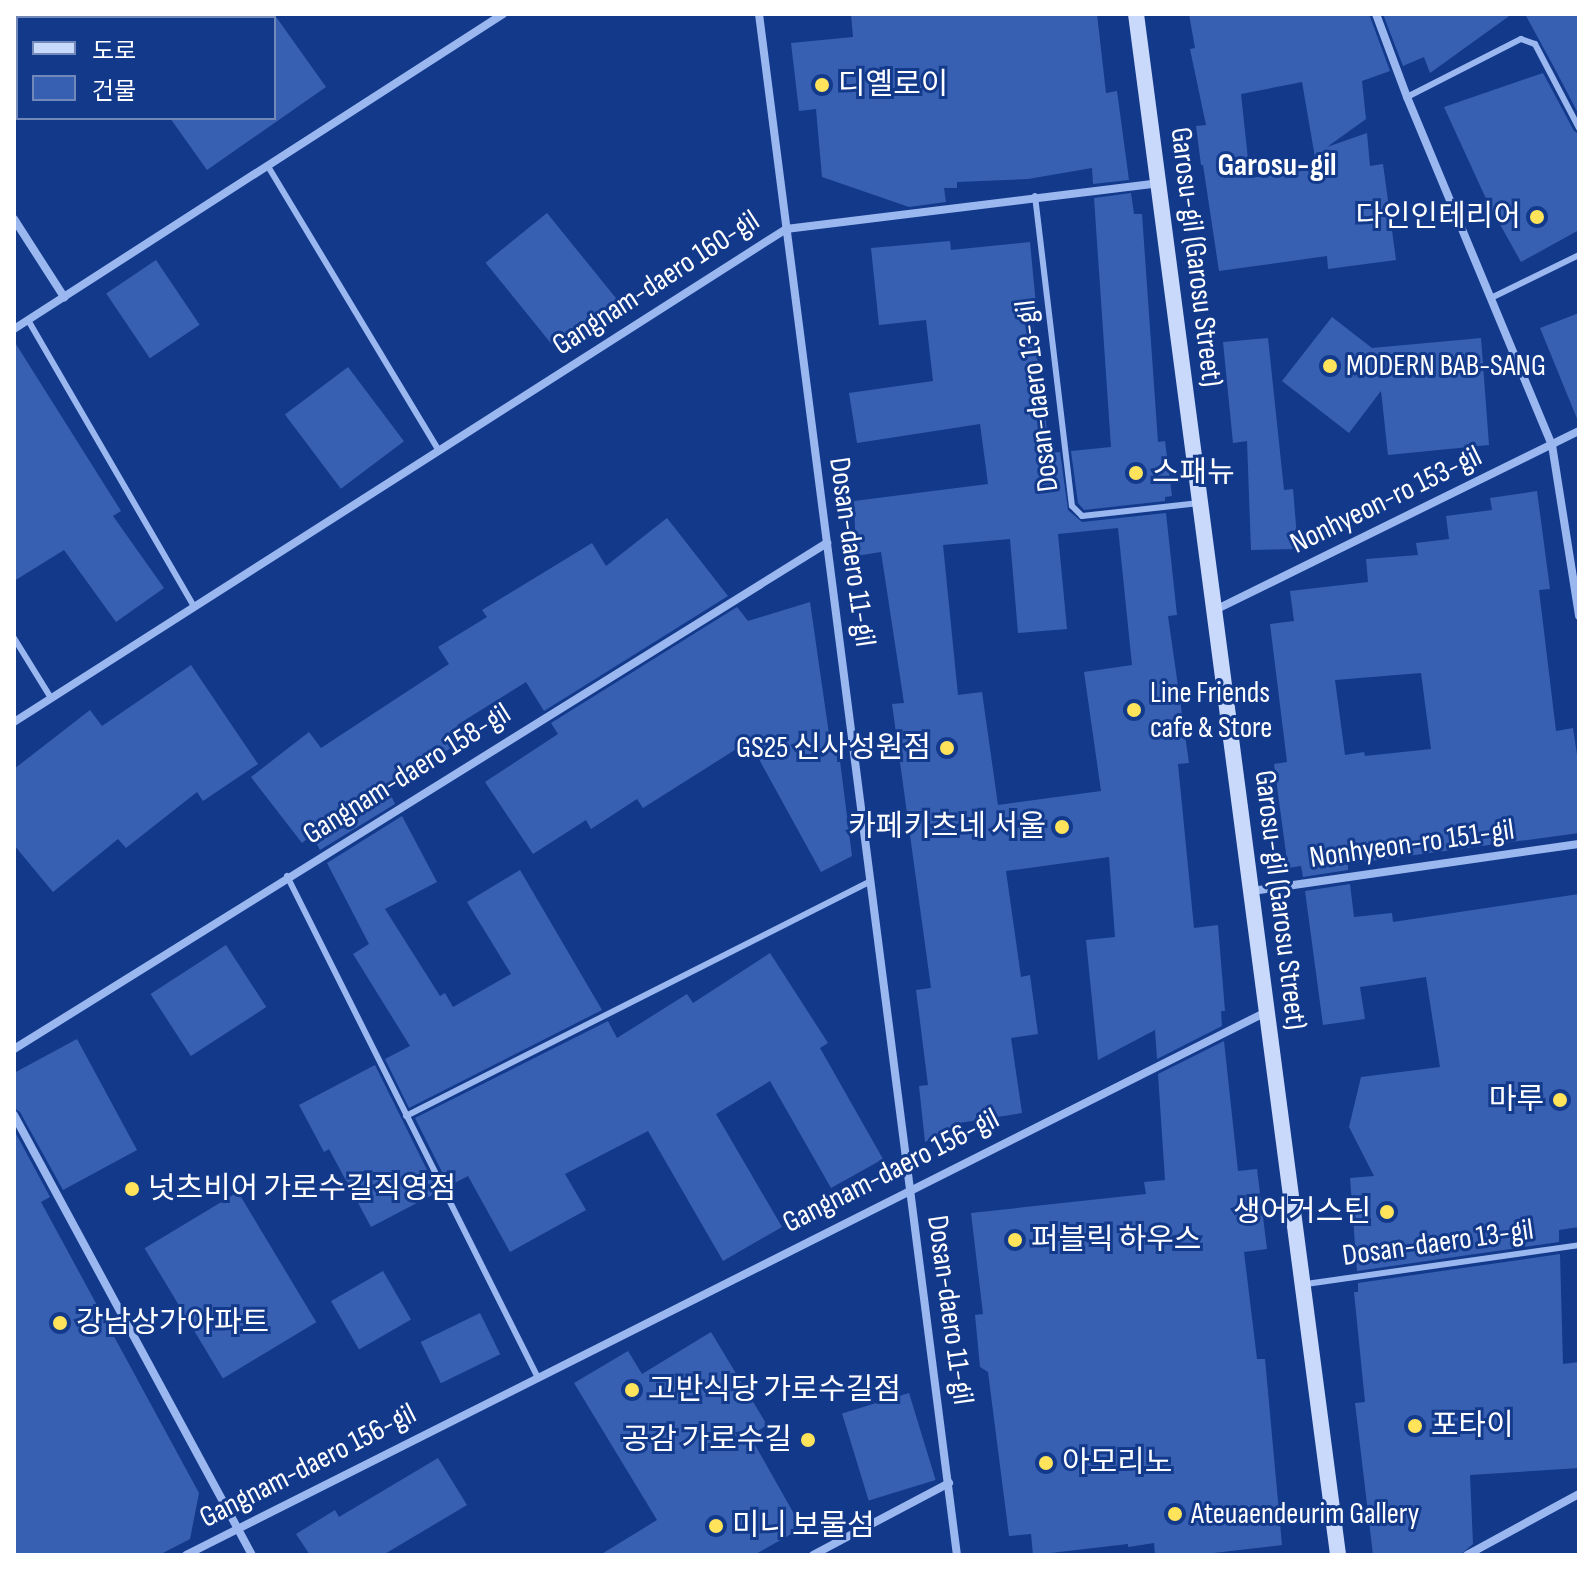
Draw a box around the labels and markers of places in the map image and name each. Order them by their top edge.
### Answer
place label: 디옐로이 [838,67,948,103]
marker: 디옐로이 [813,76,831,94]
place label: 다인인테리어 [1355,199,1521,235]
marker: 다인인테리어 [1528,208,1546,226]
place label: MODERN BAB-SANG [1346,348,1546,384]
marker: MODERN BAB-SANG [1321,357,1339,375]
place label: 스패뉴 [1152,455,1235,491]
marker: 스패뉴 [1127,464,1145,482]
place label: Line Friends cafe & Store [1150,675,1272,746]
marker: Line Friends cafe & Store [1125,701,1143,719]
place label: GS25 신사성원점 [736,730,931,766]
marker: GS25 신사성원점 [938,739,956,757]
place label: 카페키츠네 서울 [848,809,1046,845]
marker: 카페키츠네 서울 [1053,818,1071,836]
place label: 마루 [1489,1082,1544,1118]
marker: 마루 [1551,1091,1569,1109]
place label: 넛츠비어 가로수길직영점 [148,1171,456,1207]
marker: 넛츠비어 가로수길직영점 [123,1180,141,1198]
place label: 생어거스틴 [1233,1194,1371,1230]
marker: 생어거스틴 [1378,1203,1396,1221]
place label: 퍼블릭 하우스 [1031,1222,1201,1258]
marker: 퍼블릭 하우스 [1006,1231,1024,1249]
place label: 강남상가아파트 [76,1305,269,1341]
marker: 강남상가아파트 [51,1314,69,1332]
place label: 고반식당 가로수길점 [648,1372,901,1408]
marker: 고반식당 가로수길점 [623,1381,641,1399]
place label: 포타이 [1431,1408,1514,1444]
marker: 포타이 [1406,1417,1424,1435]
place label: 공감 가로수길 [622,1422,792,1458]
marker: 공감 가로수길 [799,1431,817,1449]
place label: 아모리노 [1062,1445,1172,1481]
marker: 아모리노 [1037,1454,1055,1472]
place label: Ateuaendeurim Gallery [1191,1496,1419,1532]
marker: Ateuaendeurim Gallery [1166,1505,1184,1523]
place label: 미니 보물섬 [732,1508,875,1544]
marker: 미니 보물섬 [707,1517,725,1535]

